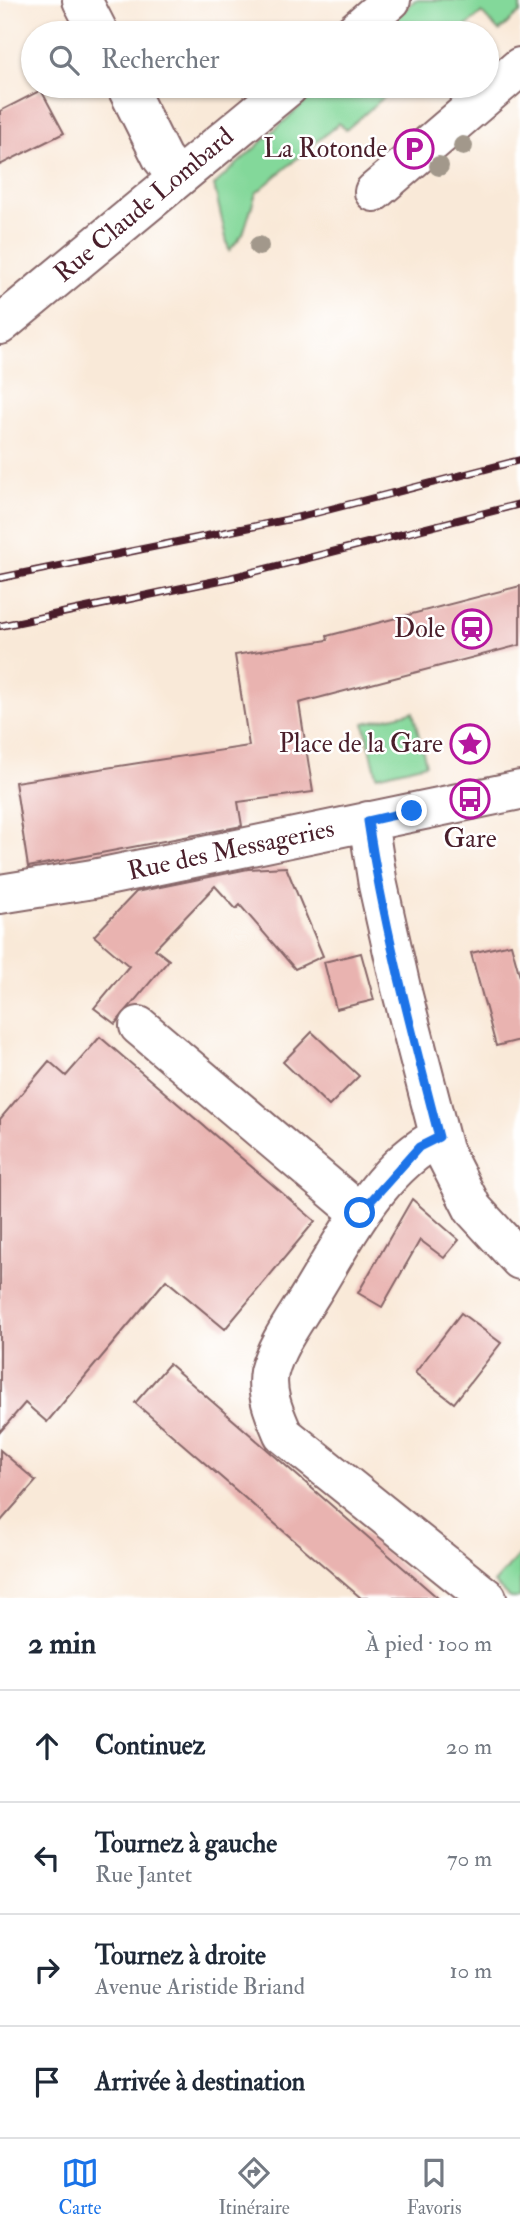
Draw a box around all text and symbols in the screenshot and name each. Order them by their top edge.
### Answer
search box [21,21,499,98]
icon: search [45,41,83,79]
text: Rechercher [101,44,220,76]
street label: Rue Claude Lombard [48,120,240,289]
parking icon: La Rotonde [393,128,435,170]
place label: La Rotonde [263,133,387,165]
station icon: Dole [451,608,493,650]
place label: Dole [394,613,445,645]
place icon: Place de la Gare [449,723,491,765]
place label: Place de la Gare [279,728,443,760]
bus stop icon: Gare [449,778,491,820]
route end [396,795,427,826]
street label: Rue des Messageries [125,812,337,888]
place label: Gare [443,823,497,855]
route start [344,1197,375,1228]
text: 2 min [28,1625,96,1662]
text: À pied · 100 m [366,1629,492,1658]
icon: ahead [28,1727,66,1765]
text: Continuez [95,1730,205,1762]
text: 20 m [446,1732,492,1761]
text: Tournez à gauche [95,1828,277,1860]
icon: left [28,1839,66,1877]
text: 70 m [447,1844,492,1873]
text: Rue Jantet [95,1860,192,1889]
text: Tournez à droite [95,1940,266,1972]
icon: right [28,1951,66,1989]
text: 10 m [449,1956,492,1985]
text: Avenue Aristide Briand [95,1972,305,2001]
icon: arrive [28,2063,66,2101]
text: Arrivée à destination [95,2066,305,2098]
tab: Carte [59,2154,101,2220]
tab: Itinéraire [218,2154,290,2220]
tab: Favoris [407,2154,461,2220]

